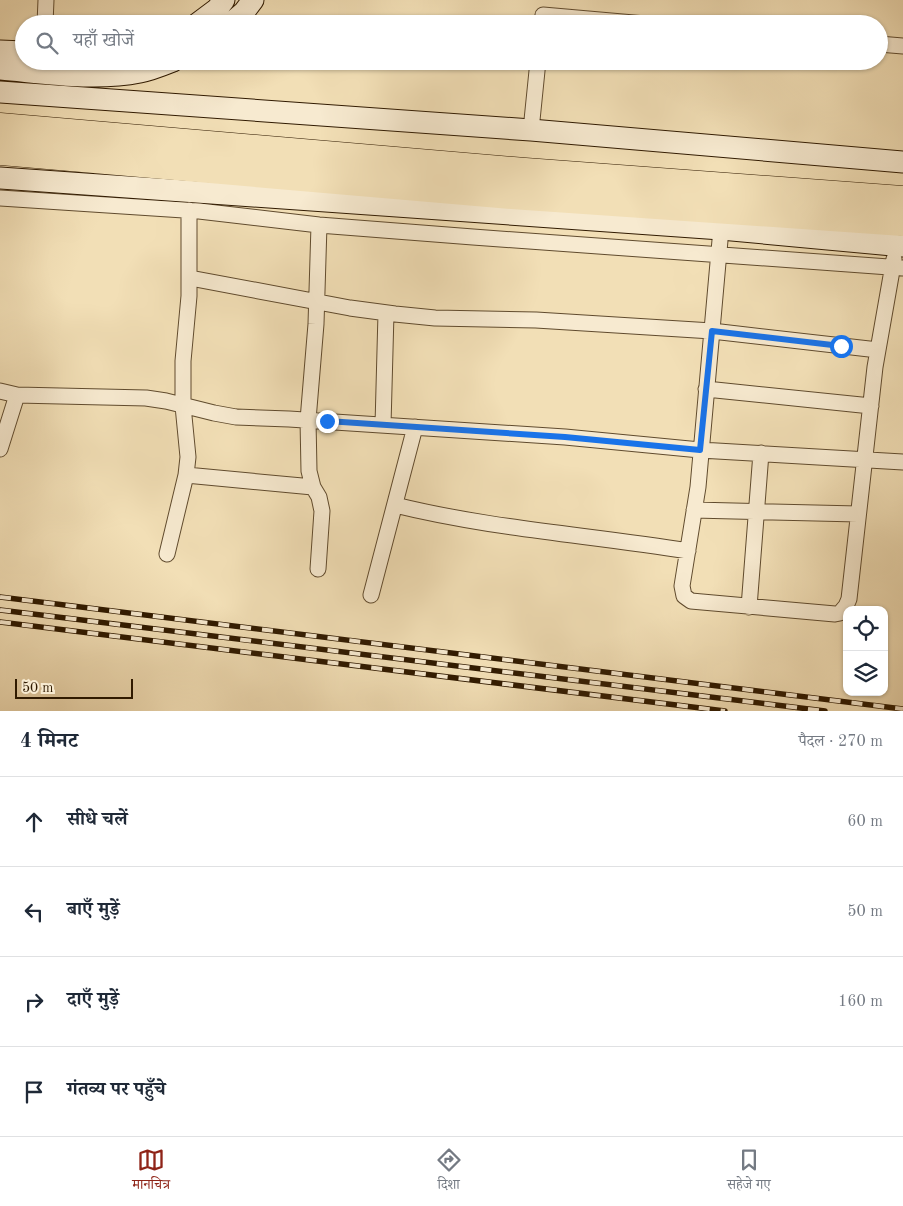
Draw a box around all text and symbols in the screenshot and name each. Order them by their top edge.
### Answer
search box [15,15,888,70]
icon: search [33,29,61,57]
text: यहाँ खोजें [73,32,134,51]
route start [830,335,853,358]
route end [316,410,339,433]
map controls [843,606,888,696]
button: locate [843,606,888,651]
button: layers [843,651,888,696]
scale bar [15,676,132,699]
text: 50 m [22,681,53,695]
text: 4 मिनट [20,731,78,752]
text: पैदल · 270 m [798,734,883,750]
icon: ahead [20,808,48,836]
text: सीधे चलें [67,811,127,830]
text: 60 m [847,814,883,830]
icon: left [20,898,48,926]
text: बाएँ मुड़ें [67,901,119,920]
text: 50 m [847,904,883,920]
icon: right [20,988,48,1016]
text: दाएँ मुड़ें [67,991,119,1010]
text: 160 m [838,994,883,1010]
icon: arrive [20,1078,48,1106]
text: गंतव्य पर पहुँचे [67,1081,166,1100]
tab: मानचित्र [132,1146,170,1198]
tab: दिशा [435,1146,463,1198]
tab: सहेजे गए [727,1146,771,1198]

